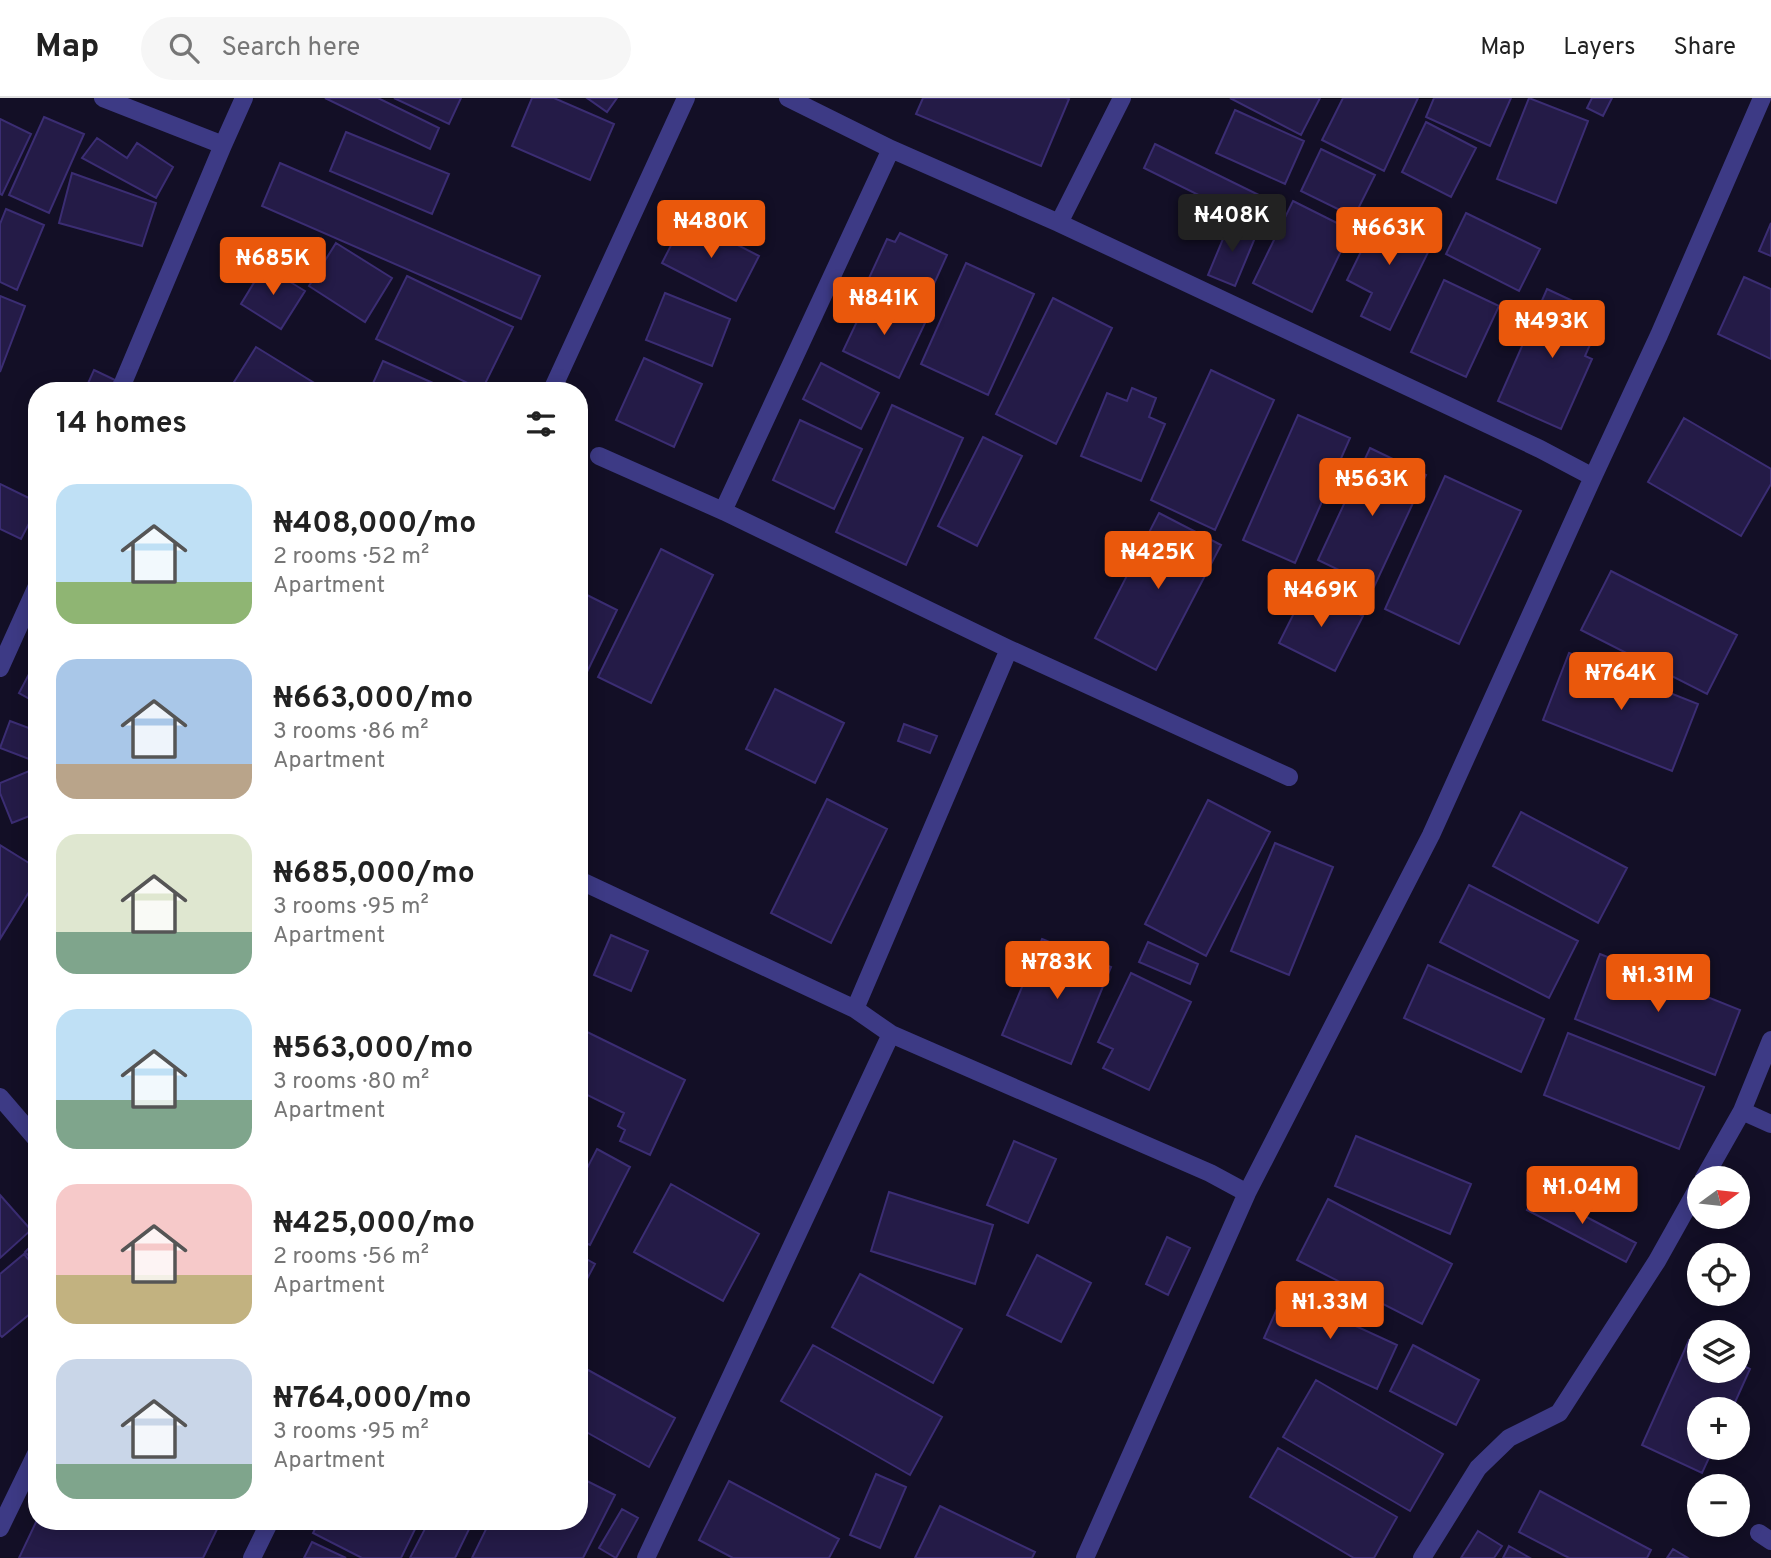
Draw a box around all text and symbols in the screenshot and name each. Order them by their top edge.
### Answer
search box [141,17,631,80]
text: Map [35,27,99,69]
icon: search [165,29,203,67]
text: Search here [221,32,360,65]
text: Map [1480,33,1525,63]
text: Layers [1563,33,1635,63]
text: Share [1673,33,1736,63]
pin: ₦408K [1183,194,1281,254]
pin: ₦480K [662,200,760,260]
text: ₦408K [1194,202,1270,231]
text: ₦480K [673,208,749,237]
pin: ₦663K [1340,208,1438,267]
text: ₦663K [1352,215,1426,244]
pin: ₦685K [224,238,322,297]
text: ₦685K [236,245,310,274]
pin: ₦841K [835,278,933,337]
text: ₦841K [849,285,919,314]
pin: ₦493K [1503,300,1601,360]
text: ₦493K [1515,308,1589,337]
icon: filters [522,405,560,443]
text: 14 homes [56,406,187,443]
pin: ₦563K [1323,458,1421,518]
text: ₦563K [1335,466,1409,495]
text: ₦408,000/mo [273,506,476,543]
icon: home [112,512,196,596]
pin: ₦425K [1109,532,1207,591]
text: ₦425K [1121,539,1195,568]
text: 2 rooms · 52 m² [273,543,429,572]
pin: ₦469K [1272,570,1370,629]
text: Apartment [273,572,385,601]
text: ₦469K [1284,577,1358,606]
pin: ₦764K [1572,652,1670,712]
text: ₦764K [1585,660,1657,689]
text: ₦663,000/mo [273,681,473,718]
icon: home [112,687,196,771]
text: 3 rooms · 86 m² [273,718,429,747]
text: Apartment [273,747,385,776]
text: ₦685,000/mo [273,856,475,893]
icon: home [112,862,196,946]
text: 3 rooms · 95 m² [273,893,429,922]
text: Apartment [273,922,385,951]
pin: ₦783K [1008,942,1106,1001]
text: ₦783K [1021,949,1093,978]
pin: ₦1.31M [1601,954,1715,1014]
text: ₦1.31M [1622,962,1694,991]
text: ₦563,000/mo [273,1031,473,1068]
icon: home [112,1037,196,1121]
text: 3 rooms · 80 m² [273,1068,429,1097]
text: Apartment [273,1097,385,1126]
pin: ₦1.04M [1525,1166,1639,1226]
north arrow [1687,1166,1750,1228]
map controls [1687,1166,1750,1537]
text: ₦1.04M [1543,1174,1621,1203]
text: ₦425,000/mo [273,1206,475,1243]
icon: home [112,1212,196,1296]
text: 2 rooms · 56 m² [273,1243,429,1272]
button: locate [1687,1243,1750,1306]
text: Apartment [273,1272,385,1301]
pin: ₦1.33M [1273,1282,1387,1341]
text: ₦1.33M [1292,1289,1368,1318]
button: layers [1687,1320,1750,1383]
text: ₦764,000/mo [273,1381,471,1418]
icon: home [112,1387,196,1471]
button: + [1687,1397,1750,1460]
text: 3 rooms · 95 m² [273,1418,429,1447]
text: Apartment [273,1447,385,1476]
button: − [1687,1474,1750,1537]

